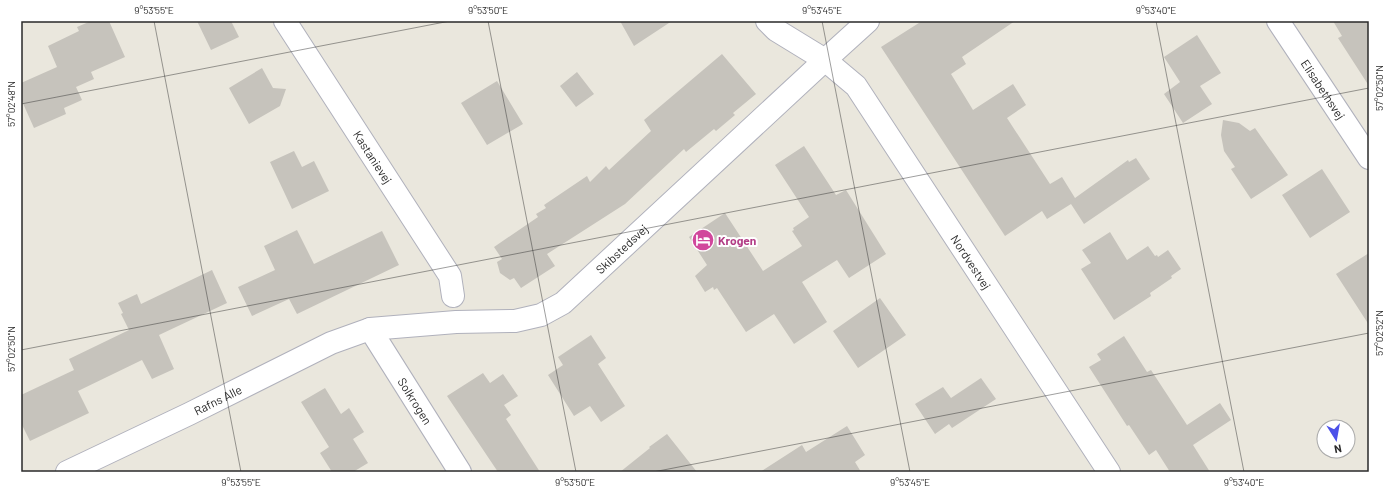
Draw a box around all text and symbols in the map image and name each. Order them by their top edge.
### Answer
text: 9°53'55"E [134,4,174,16]
text: 9°53'50"E [468,4,508,16]
text: 9°53'45"E [802,4,842,16]
text: 9°53'40"E [1136,4,1176,16]
street label: Elisabethsvej [1298,57,1348,122]
text: 57°02'50"N [1373,65,1385,111]
text: 57°02'48"N [5,81,17,127]
street label: Kastanievej [351,128,395,186]
street label: Skibstedsvej [593,221,650,276]
hotel icon: Krogen [690,227,716,253]
street label: Nordvestvej [948,232,994,292]
place label: Krogen [718,233,756,247]
text: 57°02'52"N [1373,310,1385,356]
text: 57°02'50"N [5,326,17,372]
street label: Solkrogen [395,375,435,427]
street label: Rafns Alle [191,382,244,418]
north arrow [1316,419,1356,459]
text: N [1333,442,1343,456]
text: 9°53'55"E [221,476,261,488]
text: 9°53'50"E [555,476,595,488]
text: 9°53'45"E [890,476,930,488]
text: 9°53'40"E [1224,476,1264,488]

